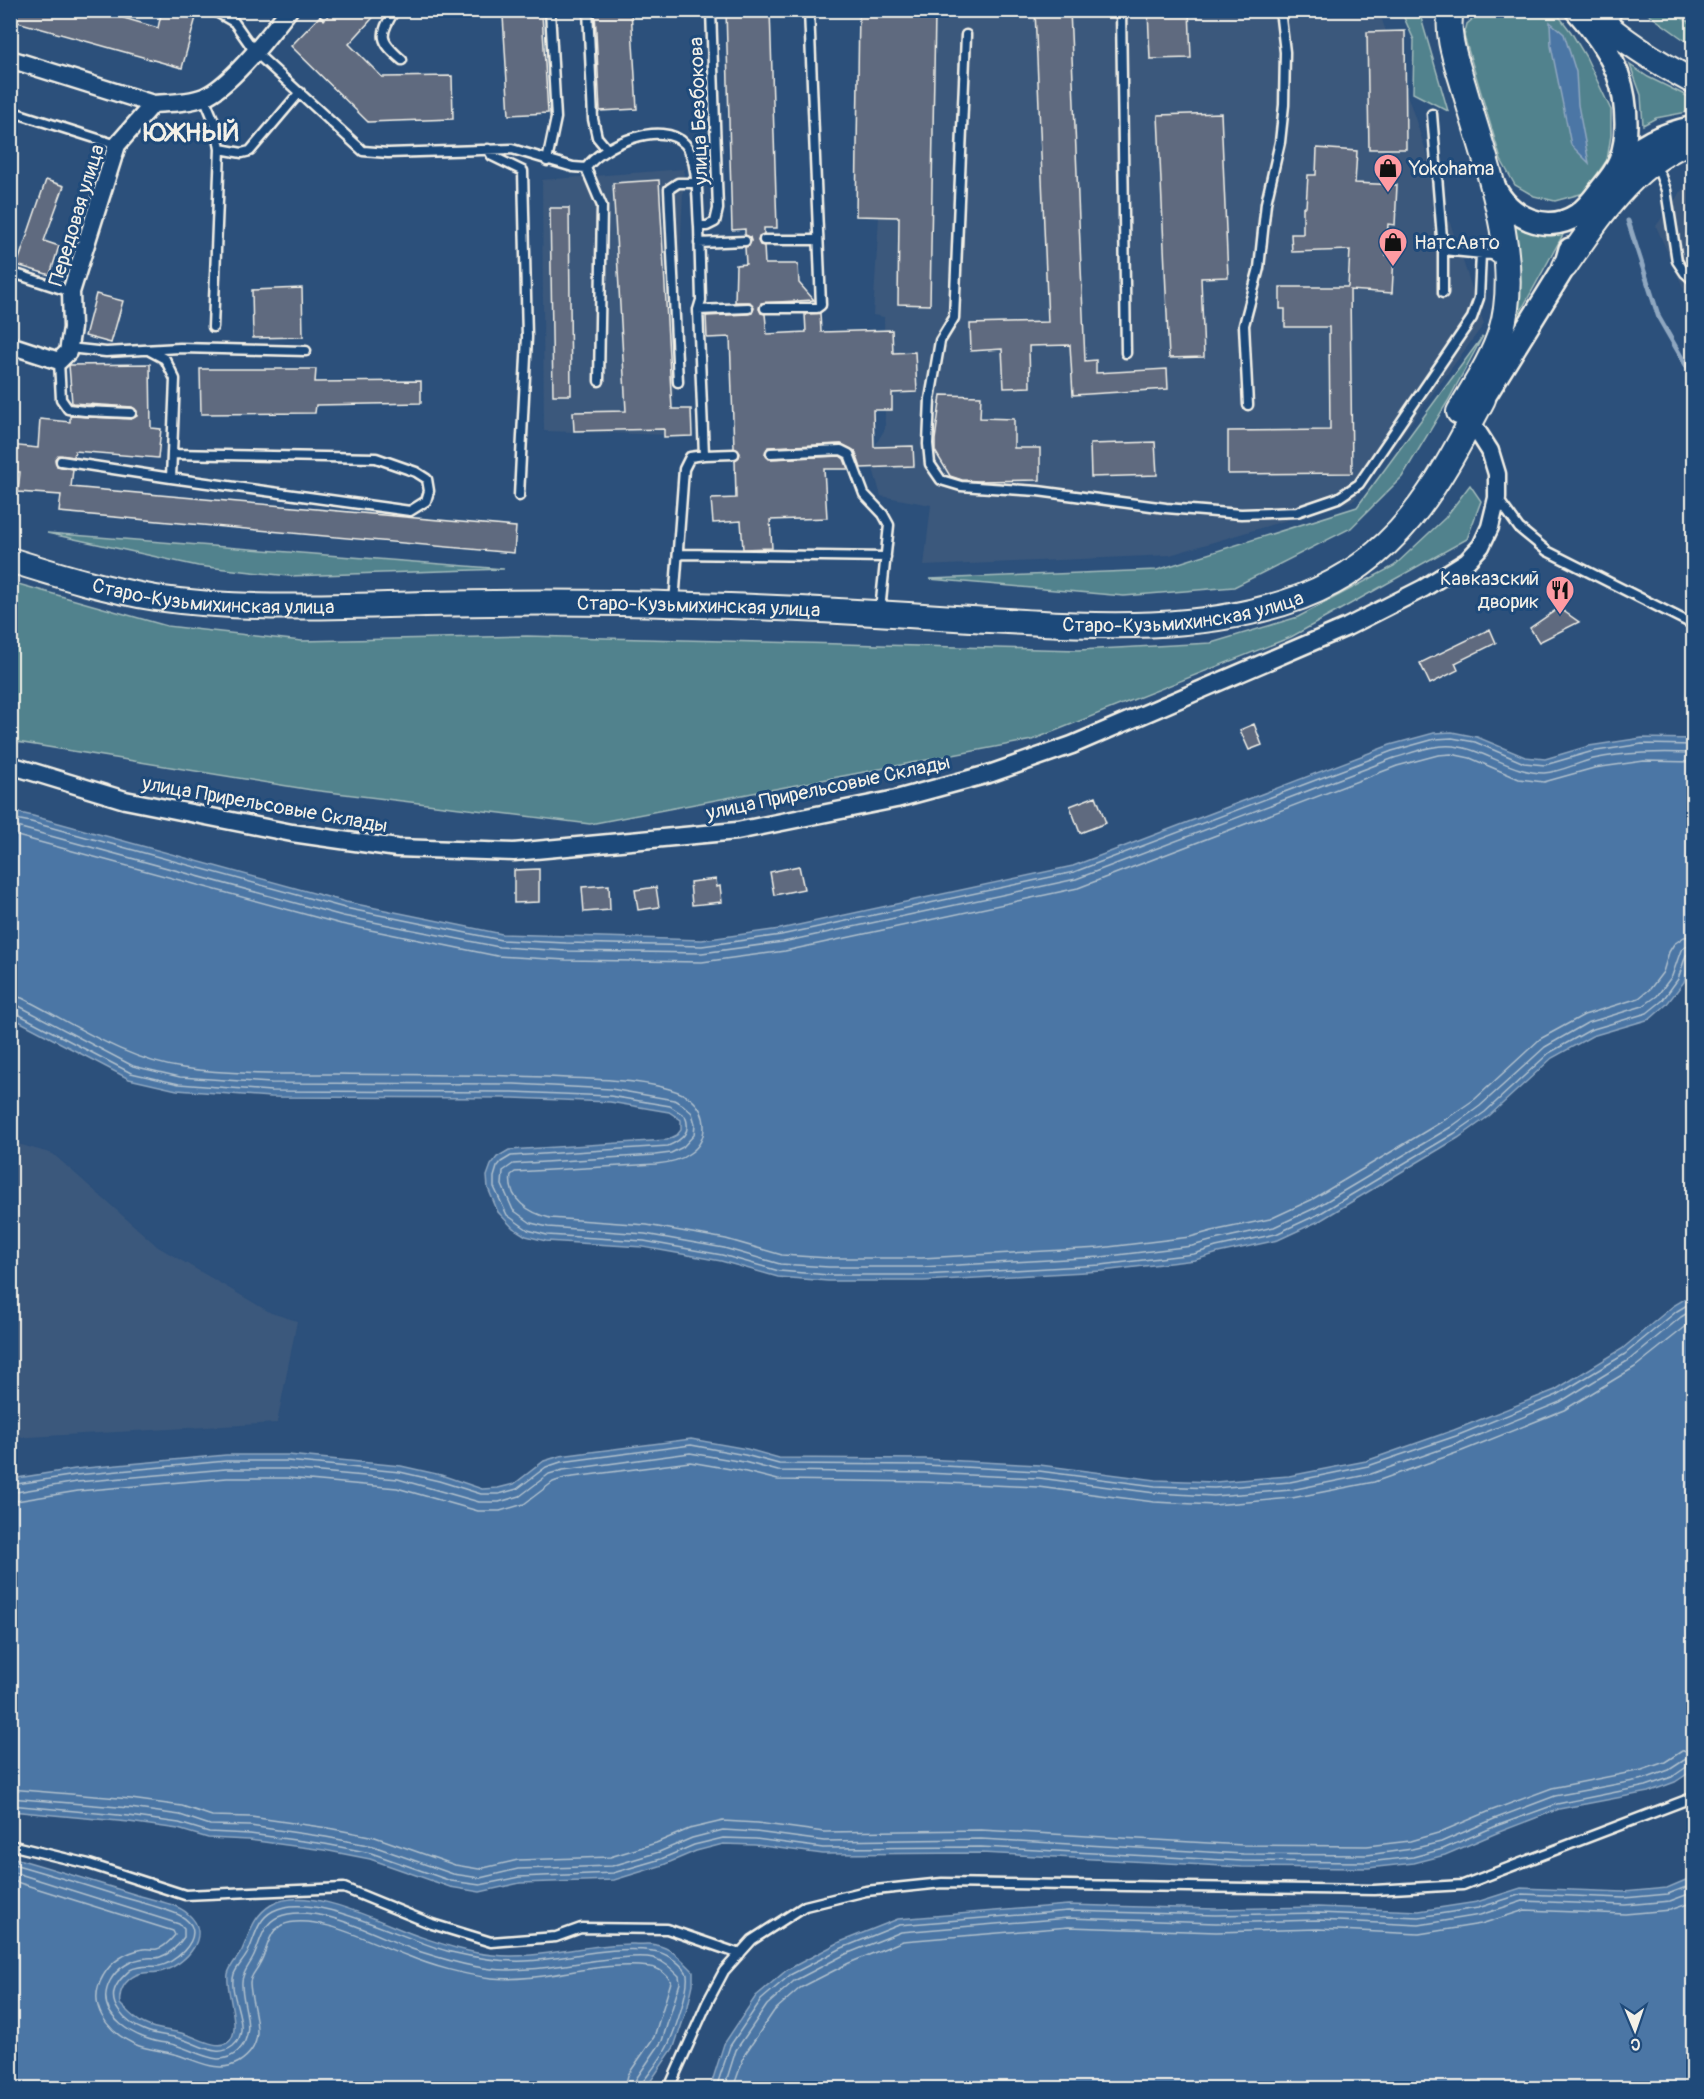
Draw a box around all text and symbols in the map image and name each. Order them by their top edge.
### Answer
street label: улица Безбокова [683,37,714,186]
district label: ЮЖНЫЙ [143,117,240,149]
street label: Передовая улица [43,141,110,289]
shop icon: Yokohama [1372,152,1404,194]
place label: Yokohama [1408,156,1494,181]
shop icon: НатсАвто [1377,226,1409,268]
place label: НатсАвто [1414,230,1500,255]
place label: Кавказский дворик [1440,566,1539,614]
street label: Старо-Кузьмихинская улица [89,573,335,620]
restaurant icon: Кавказский дворик [1544,574,1576,616]
street label: Старо-Кузьмихинская улица [1062,585,1307,638]
street label: Старо-Кузьмихинская улица [577,591,821,623]
street label: улица Прирельсовые Склады [703,749,952,826]
street label: улица Прирельсовые Склады [139,770,390,838]
north arrow [1605,2000,1665,2060]
text: С [1630,2034,1641,2054]

